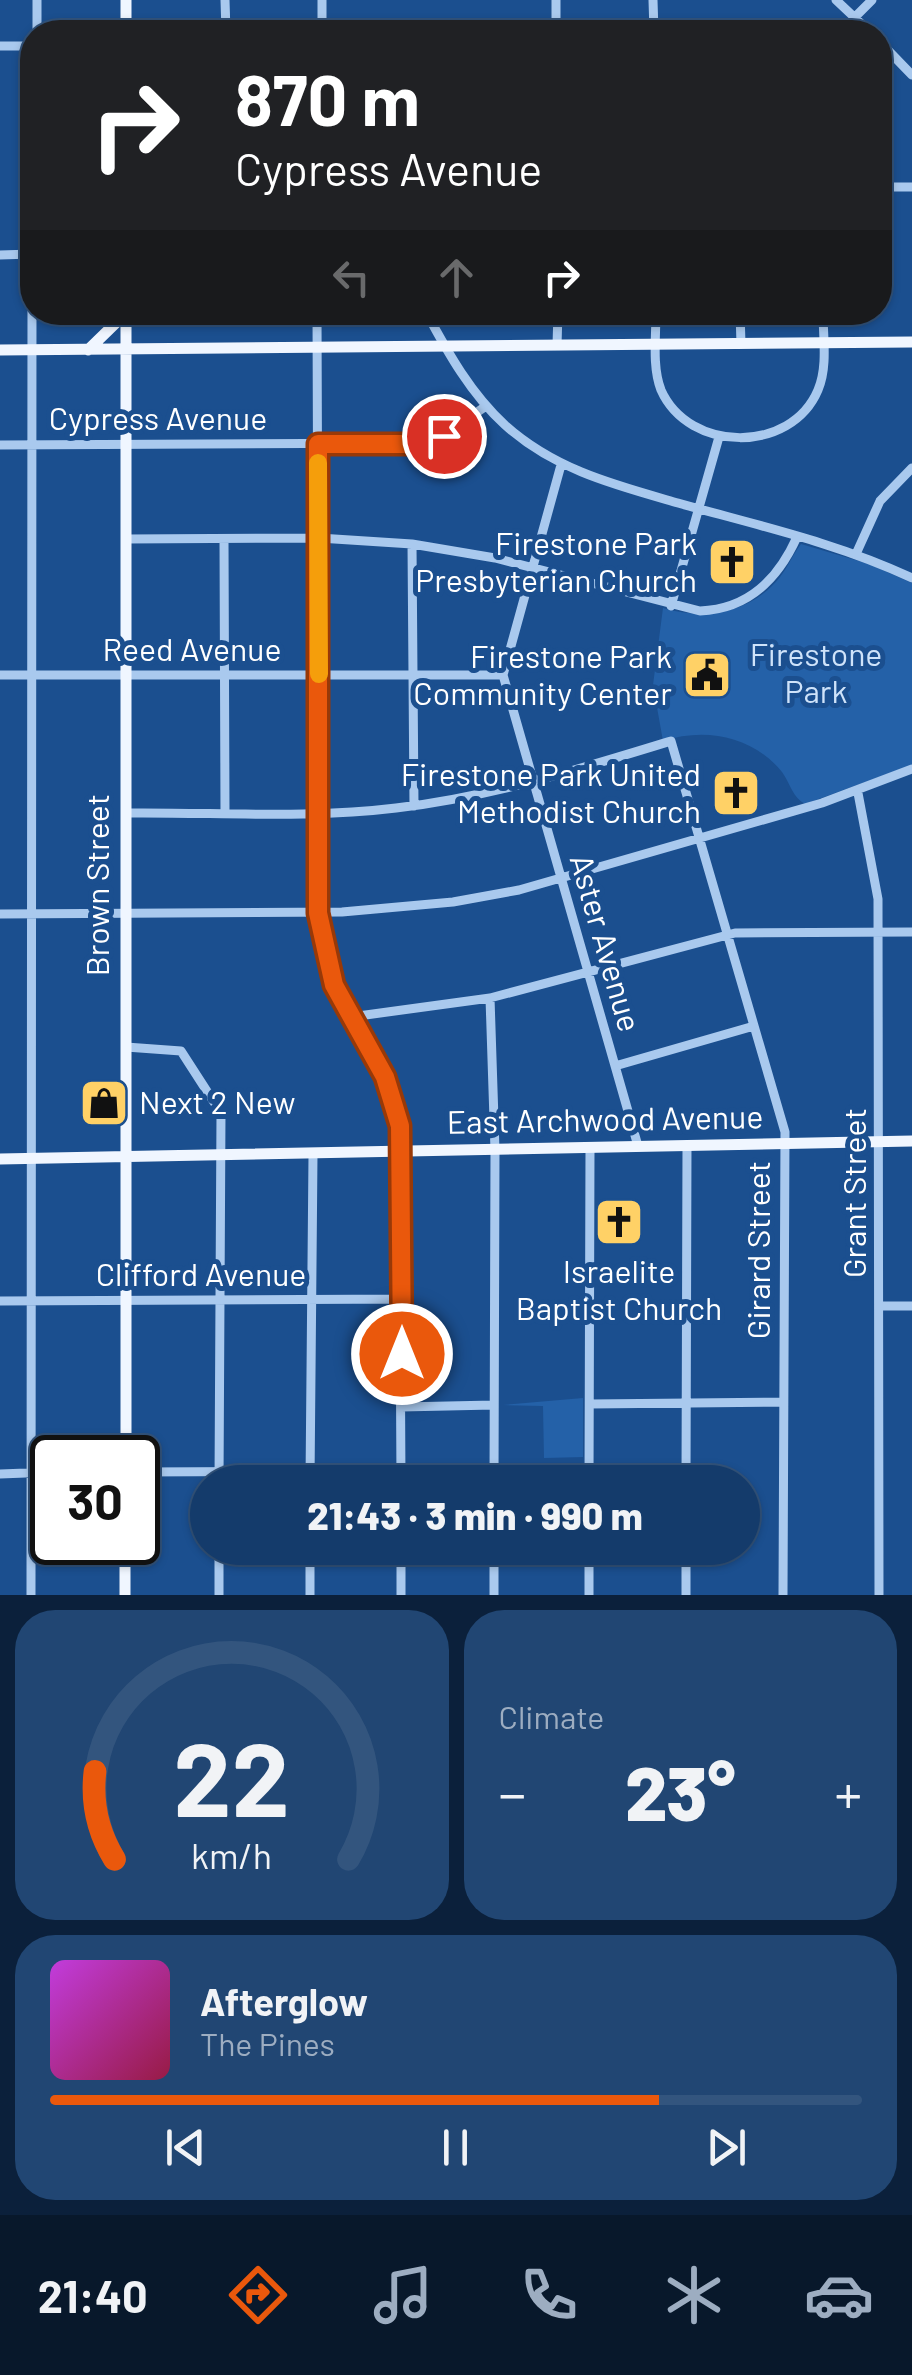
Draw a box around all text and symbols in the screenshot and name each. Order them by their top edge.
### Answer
text: 870 m [235,56,420,140]
icon: right [70,60,200,190]
text: Cypress Avenue [235,141,542,195]
icon: left [324,250,379,305]
icon: ahead [429,250,484,305]
icon: right [534,250,589,305]
pin [402,394,487,479]
street label: Cypress Avenue [49,398,267,436]
icon: arrive [417,409,472,464]
place label: Firestone Park Presbyterian Church [415,523,697,598]
church icon: Firestone Park Presbyterian Church [706,536,758,588]
street label: Reed Avenue [102,629,282,667]
park label: Firestone Park [750,634,882,709]
place label: Firestone Park Community Center [413,636,672,711]
public building icon: Firestone Park Community Center [681,649,733,701]
place label: Firestone Park United Methodist Church [401,754,701,829]
church icon: Firestone Park United Methodist Church [710,767,762,819]
street label: Brown Street [77,794,115,976]
street label: Aster Avenue [563,849,650,1036]
shop icon: Next 2 New [78,1077,130,1129]
place label: Next 2 New [139,1082,295,1120]
street label: East Archwood Avenue [446,1096,764,1140]
street label: Grant Street [834,1108,872,1278]
street label: Girard Street [738,1161,776,1339]
church icon: Israelite Baptist Church [593,1196,645,1248]
place label: Israelite Baptist Church [516,1251,722,1326]
street label: Clifford Avenue [96,1254,306,1292]
position arrow [350,1302,454,1406]
speed limit sign: 30 [30,1435,160,1565]
text: 21:43 · 3 min · 990 m [307,1492,643,1538]
text: Climate [499,1697,604,1735]
text: 22 [174,1713,290,1838]
text: 23° [625,1746,735,1836]
text: − [499,1759,526,1825]
text: + [834,1759,862,1825]
text: km/h [191,1833,272,1876]
text: Afterglow [200,1978,368,2024]
text: The Pines [200,2024,335,2062]
icon: previous [158,2120,213,2175]
icon: pause [428,2120,483,2175]
icon: next [699,2120,754,2175]
icon: directions [223,2260,293,2330]
icon: music [368,2260,438,2330]
icon: phone [514,2260,584,2330]
icon: climate [659,2260,729,2330]
icon: car [804,2260,874,2330]
text: 21:40 [38,2268,148,2322]

